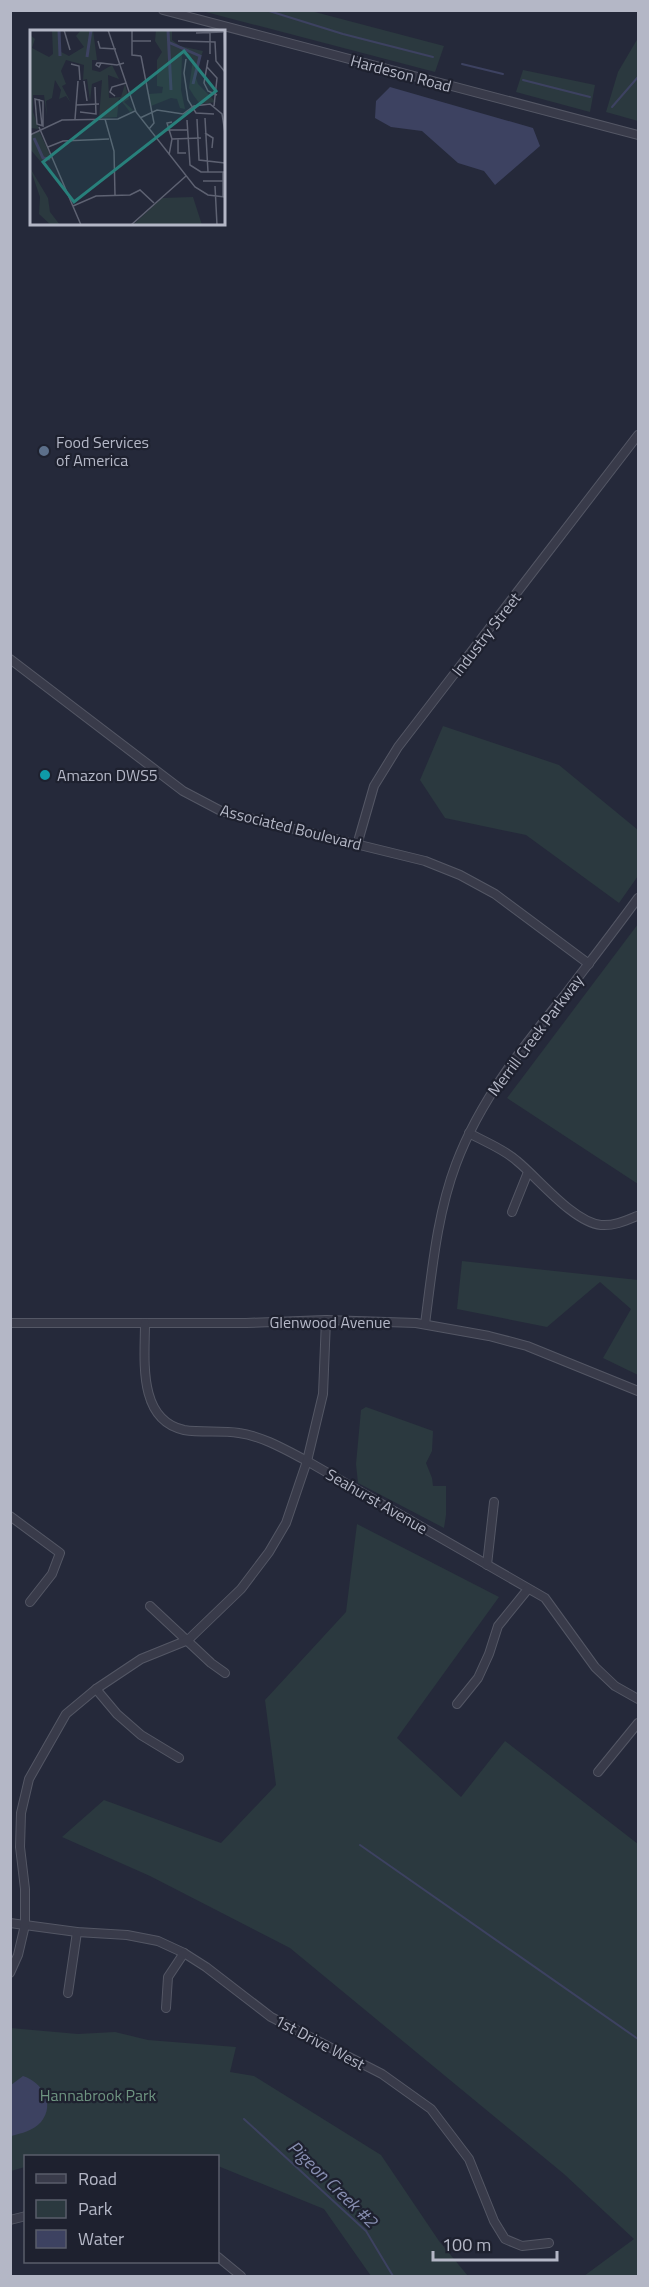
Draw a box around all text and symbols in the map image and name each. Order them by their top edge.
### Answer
inset map [30,30,225,225]
street label: Hardeson Road [348,48,454,98]
place label: Food Services of America [56,430,149,472]
marker: Food Services of America [37,444,51,458]
street label: Industry Street [446,587,527,681]
place label: Amazon DWS5 [57,763,158,787]
marker: Amazon DWS5 [38,768,52,782]
street label: Associated Boulevard [218,798,364,856]
street label: Merrill Creek Parkway [481,969,589,1101]
street label: Glenwood Avenue [269,1310,391,1334]
street label: Seahurst Avenue [322,1462,432,1540]
street label: 1st Drive West [271,2008,370,2076]
park label: Hannabrook Park [40,2083,157,2107]
water label: Pigeon Creek #2 [282,2134,385,2234]
legend [24,2155,219,2263]
text: Road [78,2165,117,2192]
text: Park [78,2195,113,2222]
scale bar [433,2224,558,2262]
text: Water [78,2225,124,2252]
text: 100 m [442,2231,491,2258]

